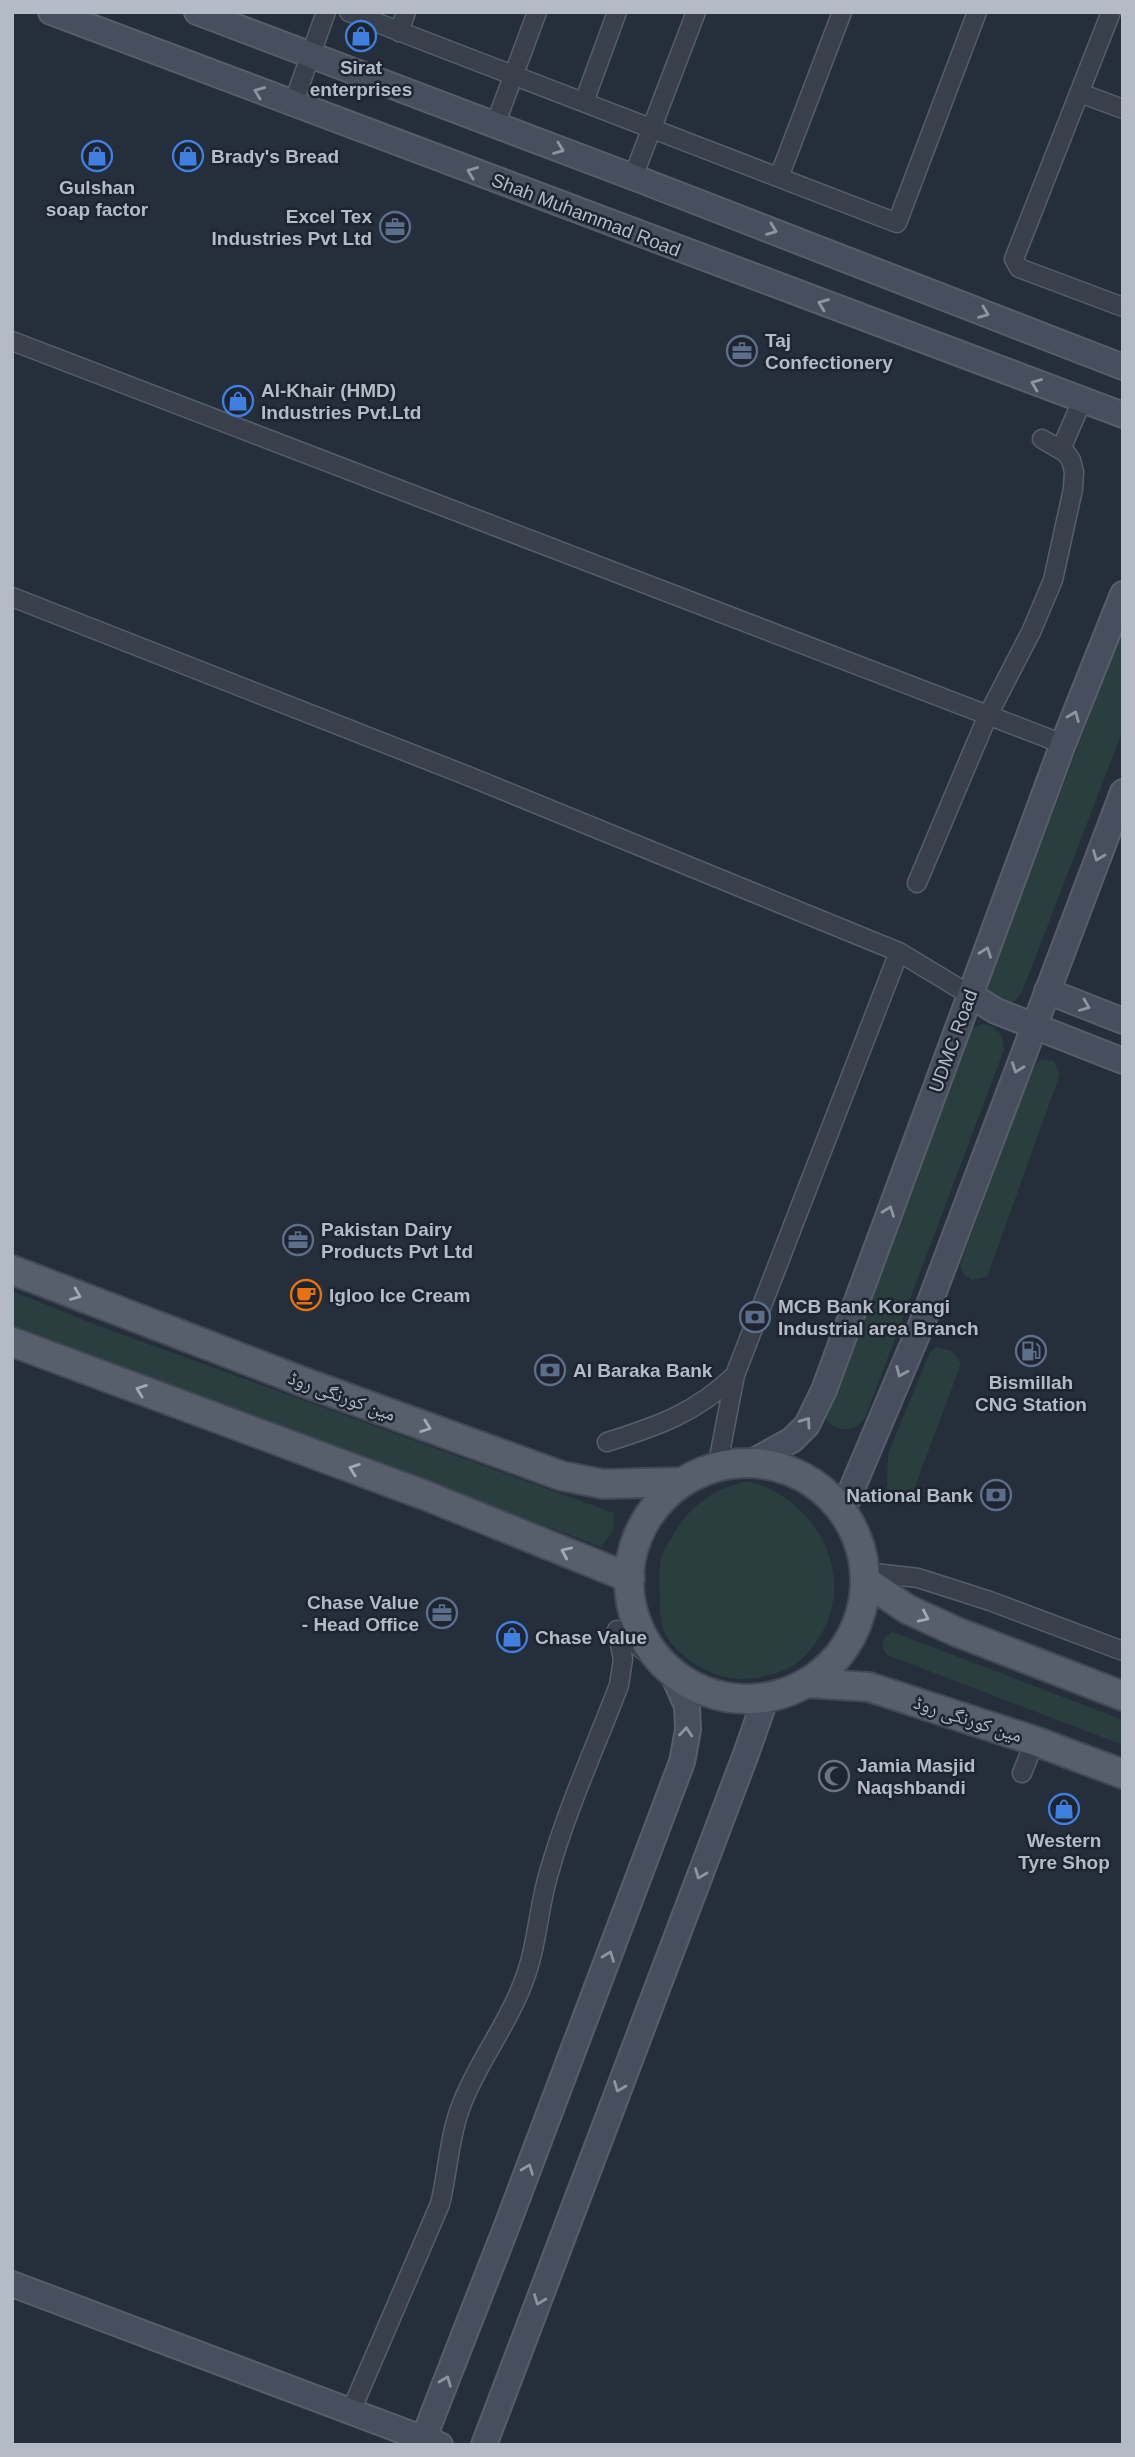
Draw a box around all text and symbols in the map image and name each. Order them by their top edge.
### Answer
shop icon: Sirat enterprises [344,19,378,53]
place label: Sirat enterprises [310,57,412,100]
one-way arrow [254,86,266,100]
shop icon: Gulshan soap factor [80,139,114,173]
shop icon: Brady's Bread [171,139,205,173]
one-way arrow [553,141,565,155]
place label: Brady's Bread [211,146,339,167]
one-way arrow [467,166,479,180]
street label: Shah Muhammad Road [489,169,683,261]
place label: Gulshan soap factor [46,177,149,220]
place label: Excel Tex Industries Pvt Ltd [212,206,372,249]
office icon: Excel Tex Industries Pvt Ltd [378,210,412,244]
one-way arrow [765,222,777,236]
one-way arrow [817,298,829,312]
one-way arrow [977,304,989,318]
place label: Taj Confectionery [765,330,893,373]
office icon: Taj Confectionery [725,334,759,368]
one-way arrow [1030,378,1042,392]
place label: Al-Khair (HMD) Industries Pvt.Ltd [261,380,421,423]
shop icon: Al-Khair (HMD) Industries Pvt.Ltd [221,384,255,418]
one-way arrow [1065,711,1079,723]
one-way arrow [1093,849,1107,861]
one-way arrow [978,947,992,959]
street label: UDMC Road [925,987,981,1095]
one-way arrow [1078,997,1090,1011]
one-way arrow [1012,1062,1026,1074]
one-way arrow [881,1206,895,1218]
place label: Pakistan Dairy Products Pvt Ltd [321,1219,473,1262]
office icon: Pakistan Dairy Products Pvt Ltd [281,1223,315,1257]
cafe icon: Igloo Ice Cream [289,1278,323,1312]
place label: Igloo Ice Cream [329,1285,471,1306]
one-way arrow [69,1287,81,1301]
place label: MCB Bank Korangi Industrial area Branch [778,1296,979,1339]
bank icon: MCB Bank Korangi Industrial area Branch [738,1300,772,1334]
fuel station icon: Bismillah CNG Station [1014,1334,1048,1368]
bank icon: Al Baraka Bank [533,1353,567,1387]
place label: Al Baraka Bank [573,1360,713,1381]
one-way arrow [895,1365,909,1377]
street label: مین کورنگی روڈ [285,1367,398,1426]
place label: Bismillah CNG Station [975,1372,1087,1415]
one-way arrow [136,1384,148,1398]
one-way arrow [798,1417,810,1430]
one-way arrow [420,1418,432,1432]
one-way arrow [349,1464,361,1478]
bank icon: National Bank [979,1478,1013,1512]
place label: National Bank [846,1485,973,1506]
one-way arrow [561,1546,574,1560]
place label: Chase Value - Head Office [302,1592,419,1635]
office icon: Chase Value - Head Office [425,1596,459,1630]
one-way arrow [917,1609,929,1623]
shop icon: Chase Value [495,1620,529,1654]
place label: Chase Value [535,1627,647,1648]
street label: مین کورنگی روڈ [911,1692,1025,1747]
one-way arrow [678,1726,693,1737]
place label: Jamia Masjid Naqshbandi [857,1755,975,1798]
mosque icon: Jamia Masjid Naqshbandi [817,1759,851,1793]
shop icon: Western Tyre Shop [1047,1792,1081,1826]
place label: Western Tyre Shop [1018,1830,1110,1873]
one-way arrow [694,1867,708,1879]
one-way arrow [600,1951,614,1963]
one-way arrow [613,2080,627,2092]
one-way arrow [520,2164,534,2176]
one-way arrow [533,2293,547,2305]
one-way arrow [437,2376,451,2388]

